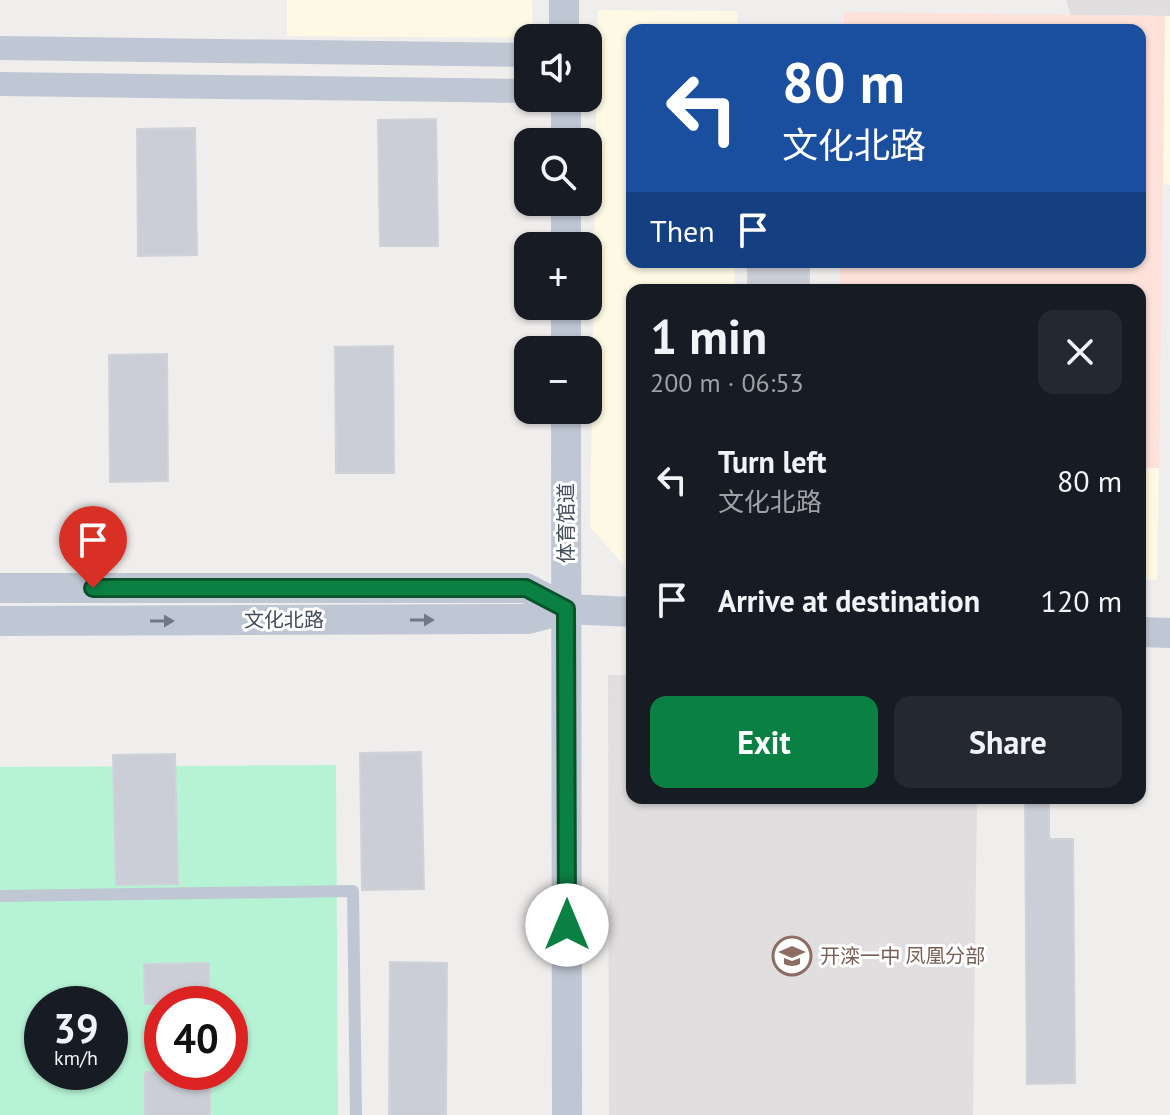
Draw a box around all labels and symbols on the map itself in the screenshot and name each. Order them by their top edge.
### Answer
street label: 体育馆道 [553,483,579,563]
pin [59,506,127,588]
street label: 文化北路 [244,607,324,633]
one-way arrow [410,614,435,626]
one-way arrow [150,615,175,627]
position arrow [525,883,609,967]
school or university icon: 开滦一中 凤凰分部 [771,935,813,977]
place label: 开滦一中 凤凰分部 [820,943,985,969]
speed limit sign: 40 [144,986,248,1090]

